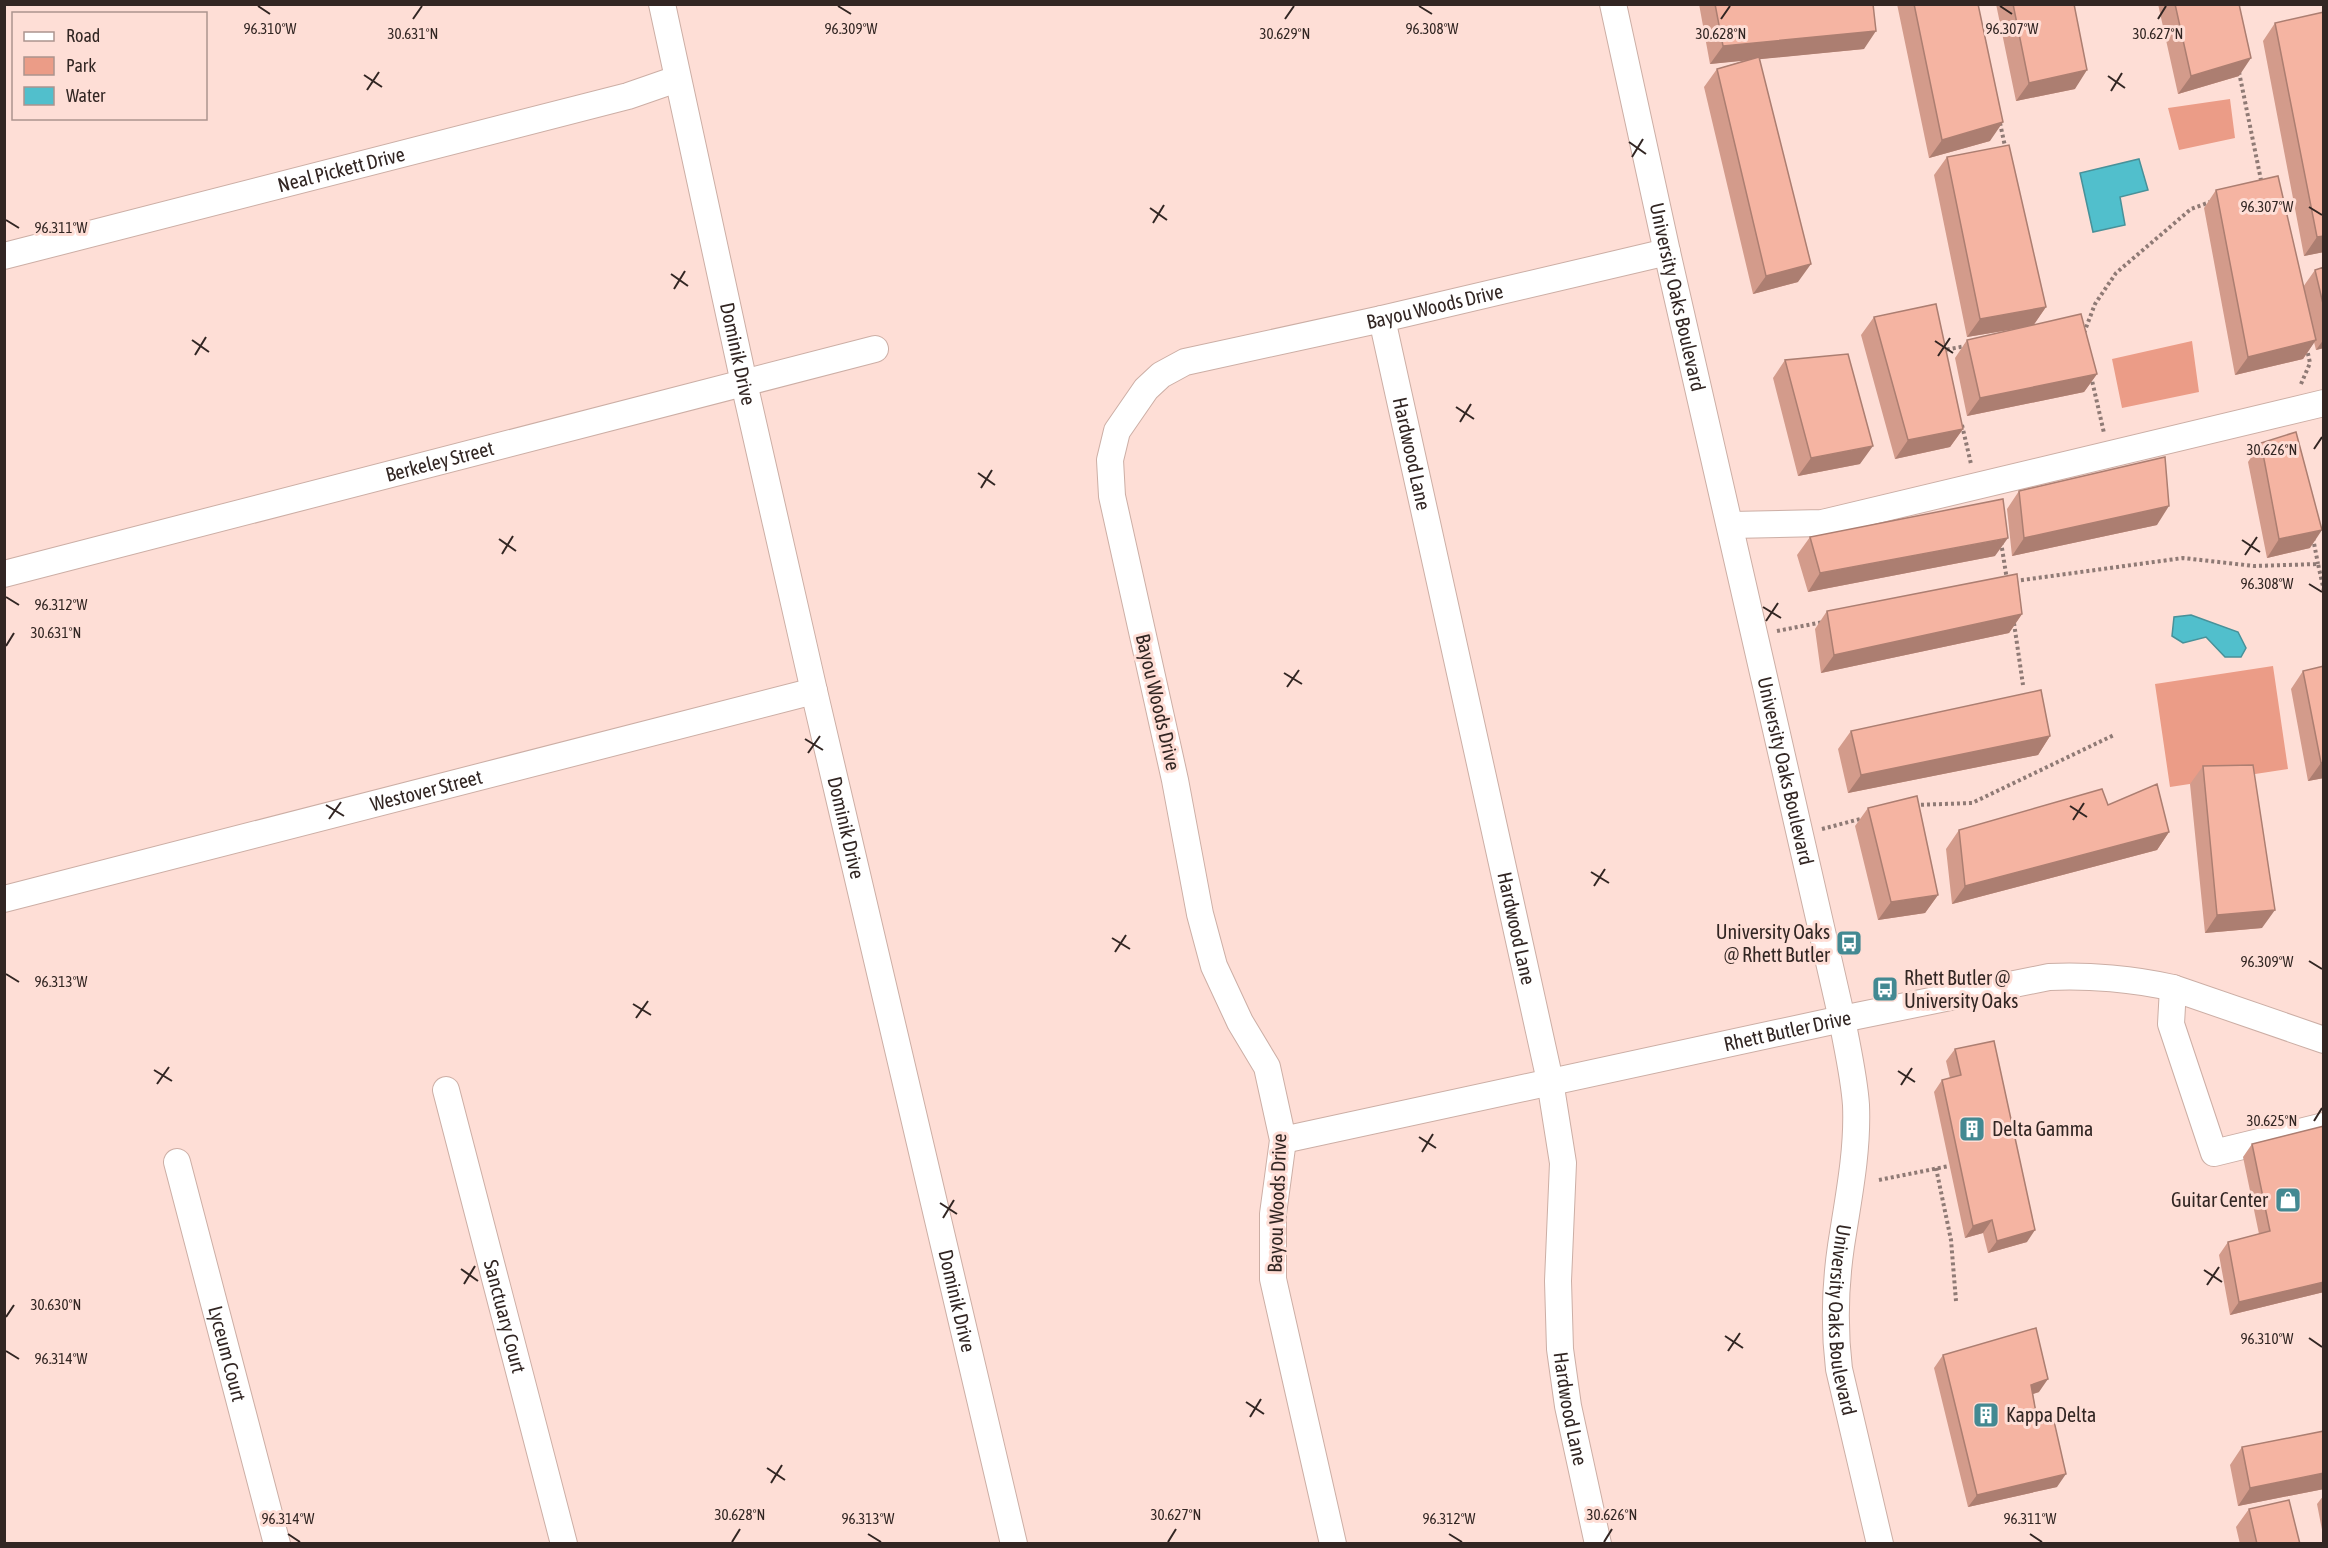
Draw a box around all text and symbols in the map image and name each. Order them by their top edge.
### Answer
legend [12,12,207,120]
text: 96.310°W [244,20,297,37]
text: 96.309°W [825,20,878,37]
text: 96.308°W [1406,20,1459,37]
text: 96.307°W [1986,20,2039,37]
text: Road [66,25,100,46]
text: 30.631°N [388,25,438,42]
text: 30.629°N [1260,25,1310,42]
text: 30.628°N [1696,25,1746,42]
text: 30.627°N [2133,25,2183,42]
text: Park [66,55,96,76]
text: Water [66,85,106,106]
street label: Neal Pickett Drive [275,142,407,196]
text: 96.307°W [2241,198,2294,215]
street label: University Oaks Boulevard [1646,201,1710,393]
text: 96.311°W [35,219,88,236]
street label: Bayou Woods Drive [1364,279,1505,333]
street label: Dominik Drive [716,300,761,407]
street label: Hardwood Lane [1389,395,1436,512]
street label: Berkeley Street [383,436,496,486]
text: 30.626°N [2247,441,2297,458]
text: 96.308°W [2241,575,2294,592]
text: 96.312°W [35,596,88,613]
text: 30.631°N [31,624,81,641]
street label: Bayou Woods Drive [1132,631,1185,772]
street label: University Oaks Boulevard [1753,674,1818,867]
street label: Westover Street [368,765,485,815]
street label: Dominik Drive [823,774,870,881]
street label: Hardwood Lane [1493,870,1540,987]
place label: University Oaks @ Rhett Butler [1716,920,1831,966]
bus stop icon: University Oaks @ Rhett Butler [1834,928,1864,958]
text: 96.309°W [2241,953,2294,970]
place label: Rhett Butler @ University Oaks [1904,966,2018,1012]
text: 96.313°W [35,973,88,990]
bus stop icon: Rhett Butler @ University Oaks [1870,974,1900,1004]
street label: Rhett Butler Drive [1721,1005,1853,1055]
text: 30.625°N [2247,1112,2297,1129]
building icon: Delta Gamma [1957,1114,1987,1144]
place label: Delta Gamma [1992,1117,2093,1140]
street label: Bayou Woods Drive [1263,1133,1290,1273]
shop icon: Guitar Center [2273,1185,2303,1215]
place label: Guitar Center [2171,1188,2269,1211]
street label: University Oaks Boulevard [1825,1223,1861,1417]
street label: Dominik Drive [934,1247,981,1354]
street label: Sanctuary Court [480,1257,531,1376]
text: 30.630°N [31,1296,81,1313]
street label: Lyceum Court [204,1303,251,1404]
text: 96.310°W [2241,1330,2294,1347]
text: 96.314°W [35,1350,88,1367]
street label: Hardwood Lane [1550,1350,1593,1467]
building icon: Kappa Delta [1971,1400,2001,1430]
place label: Kappa Delta [2006,1403,2096,1426]
text: 30.628°N [715,1506,765,1523]
text: 30.627°N [1151,1506,1201,1523]
text: 30.626°N [1587,1506,1637,1523]
text: 96.314°W [262,1510,315,1527]
text: 96.313°W [842,1510,895,1527]
text: 96.312°W [1423,1510,1476,1527]
text: 96.311°W [2004,1510,2057,1527]

